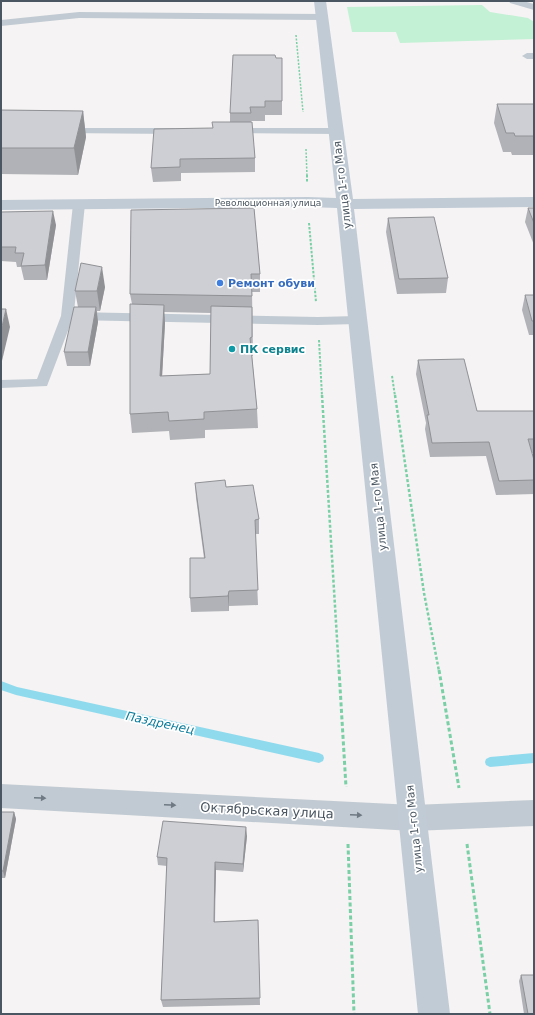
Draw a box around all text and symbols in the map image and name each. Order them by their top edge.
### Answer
street label: улица 1-го Мая [331,140,354,230]
street label: Революционная улица [215,198,321,208]
place label: Ремонт обуви [228,277,315,290]
marker: Ремонт обуви [215,278,225,288]
place label: ПК сервис [240,343,305,356]
marker: ПК сервис [227,344,237,354]
street label: улица 1-го Мая [367,462,390,552]
water label: Паздренец [125,709,195,737]
street label: улица 1-го Мая [403,784,426,874]
one-way arrow [34,795,46,802]
street label: Октябрьская улица [200,800,334,821]
one-way arrow [164,802,176,809]
one-way arrow [350,812,363,818]

